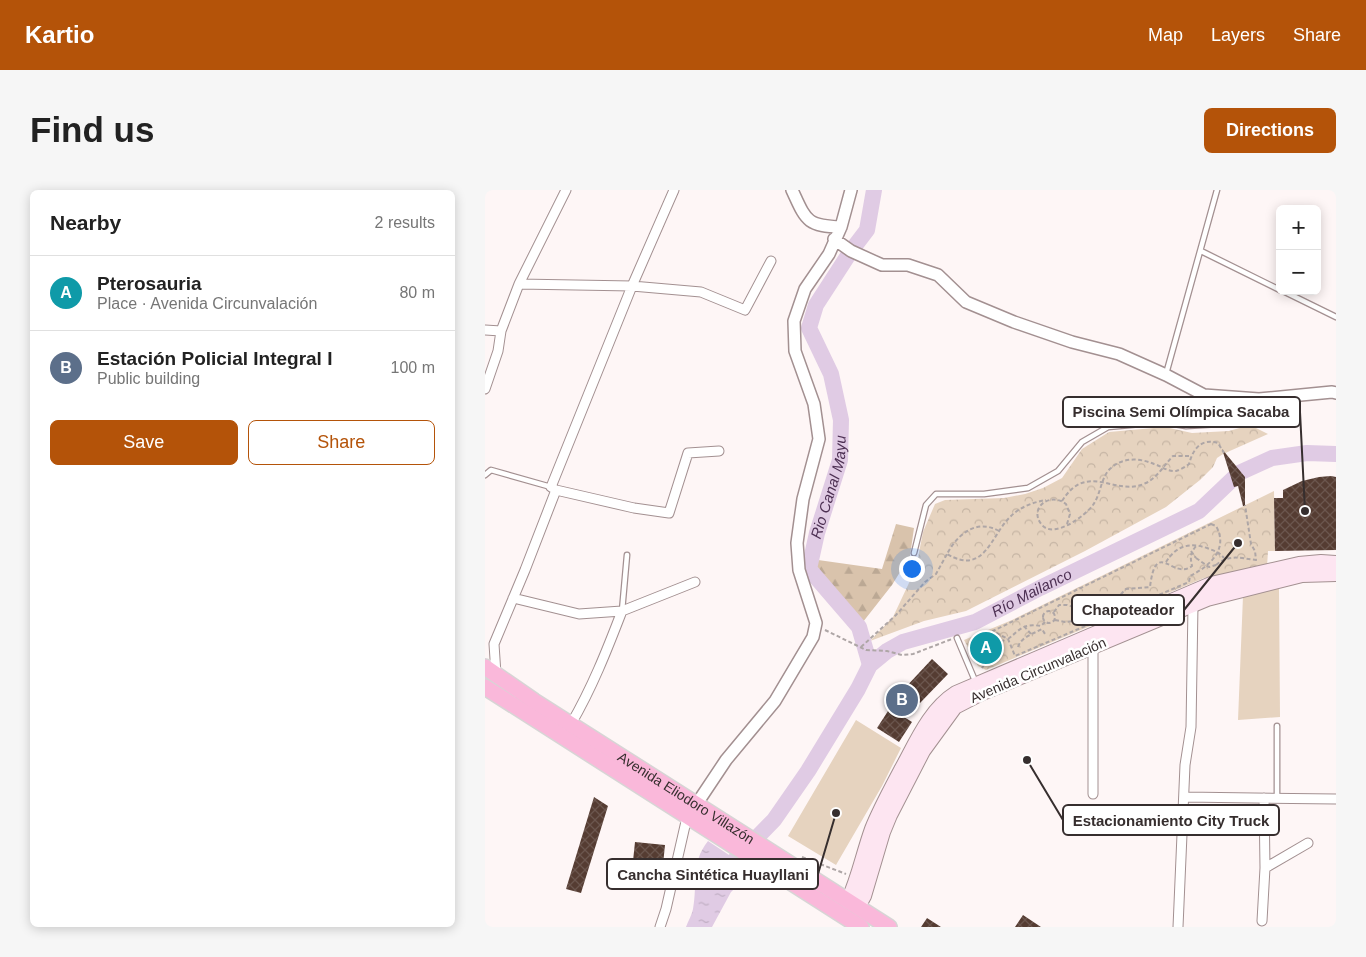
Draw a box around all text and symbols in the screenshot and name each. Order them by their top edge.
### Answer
text: Kartio [25,21,94,48]
text: Map [1148,25,1183,45]
text: Layers [1211,25,1265,45]
text: Share [1293,25,1341,45]
button: Directions [1204,108,1336,153]
text: Find us [30,110,154,149]
map controls [1276,205,1321,295]
button: + [1276,205,1321,250]
text: Nearby [50,211,121,234]
text: 2 results [375,214,435,231]
button: − [1276,250,1321,295]
text: Pterosauria [97,273,202,294]
text: A [60,284,72,301]
text: 80 m [399,284,435,301]
text: Place · Avenida Circunvalación [97,295,317,312]
text: Estación Policial Integral I [97,348,332,369]
text: B [60,359,72,376]
text: 100 m [391,359,435,376]
text: Public building [97,370,200,387]
callout: Piscina Semi Olímpica Sacaba [1063,397,1300,427]
text: Piscina Semi Olímpica Sacaba [1073,403,1290,420]
button: Save [50,420,238,465]
button: Share [248,420,435,465]
water label: Rio Canal Mayu [807,434,849,541]
your location [899,556,925,582]
water label: Río Mailanco [989,565,1074,620]
callout: Chapoteador [1072,595,1184,625]
text: Chapoteador [1082,601,1174,618]
pin: A [970,629,1002,667]
street label: Avenida Circunvalación [967,634,1109,706]
pin: B [886,681,918,719]
street label: Avenida Eliodoro Villazón [615,749,757,847]
callout: Estacionamiento City Truck [1063,805,1279,835]
text: Estacionamiento City Truck [1073,812,1270,829]
callout: Cancha Sintética Huayllani [607,859,818,889]
text: Cancha Sintética Huayllani [617,866,809,883]

